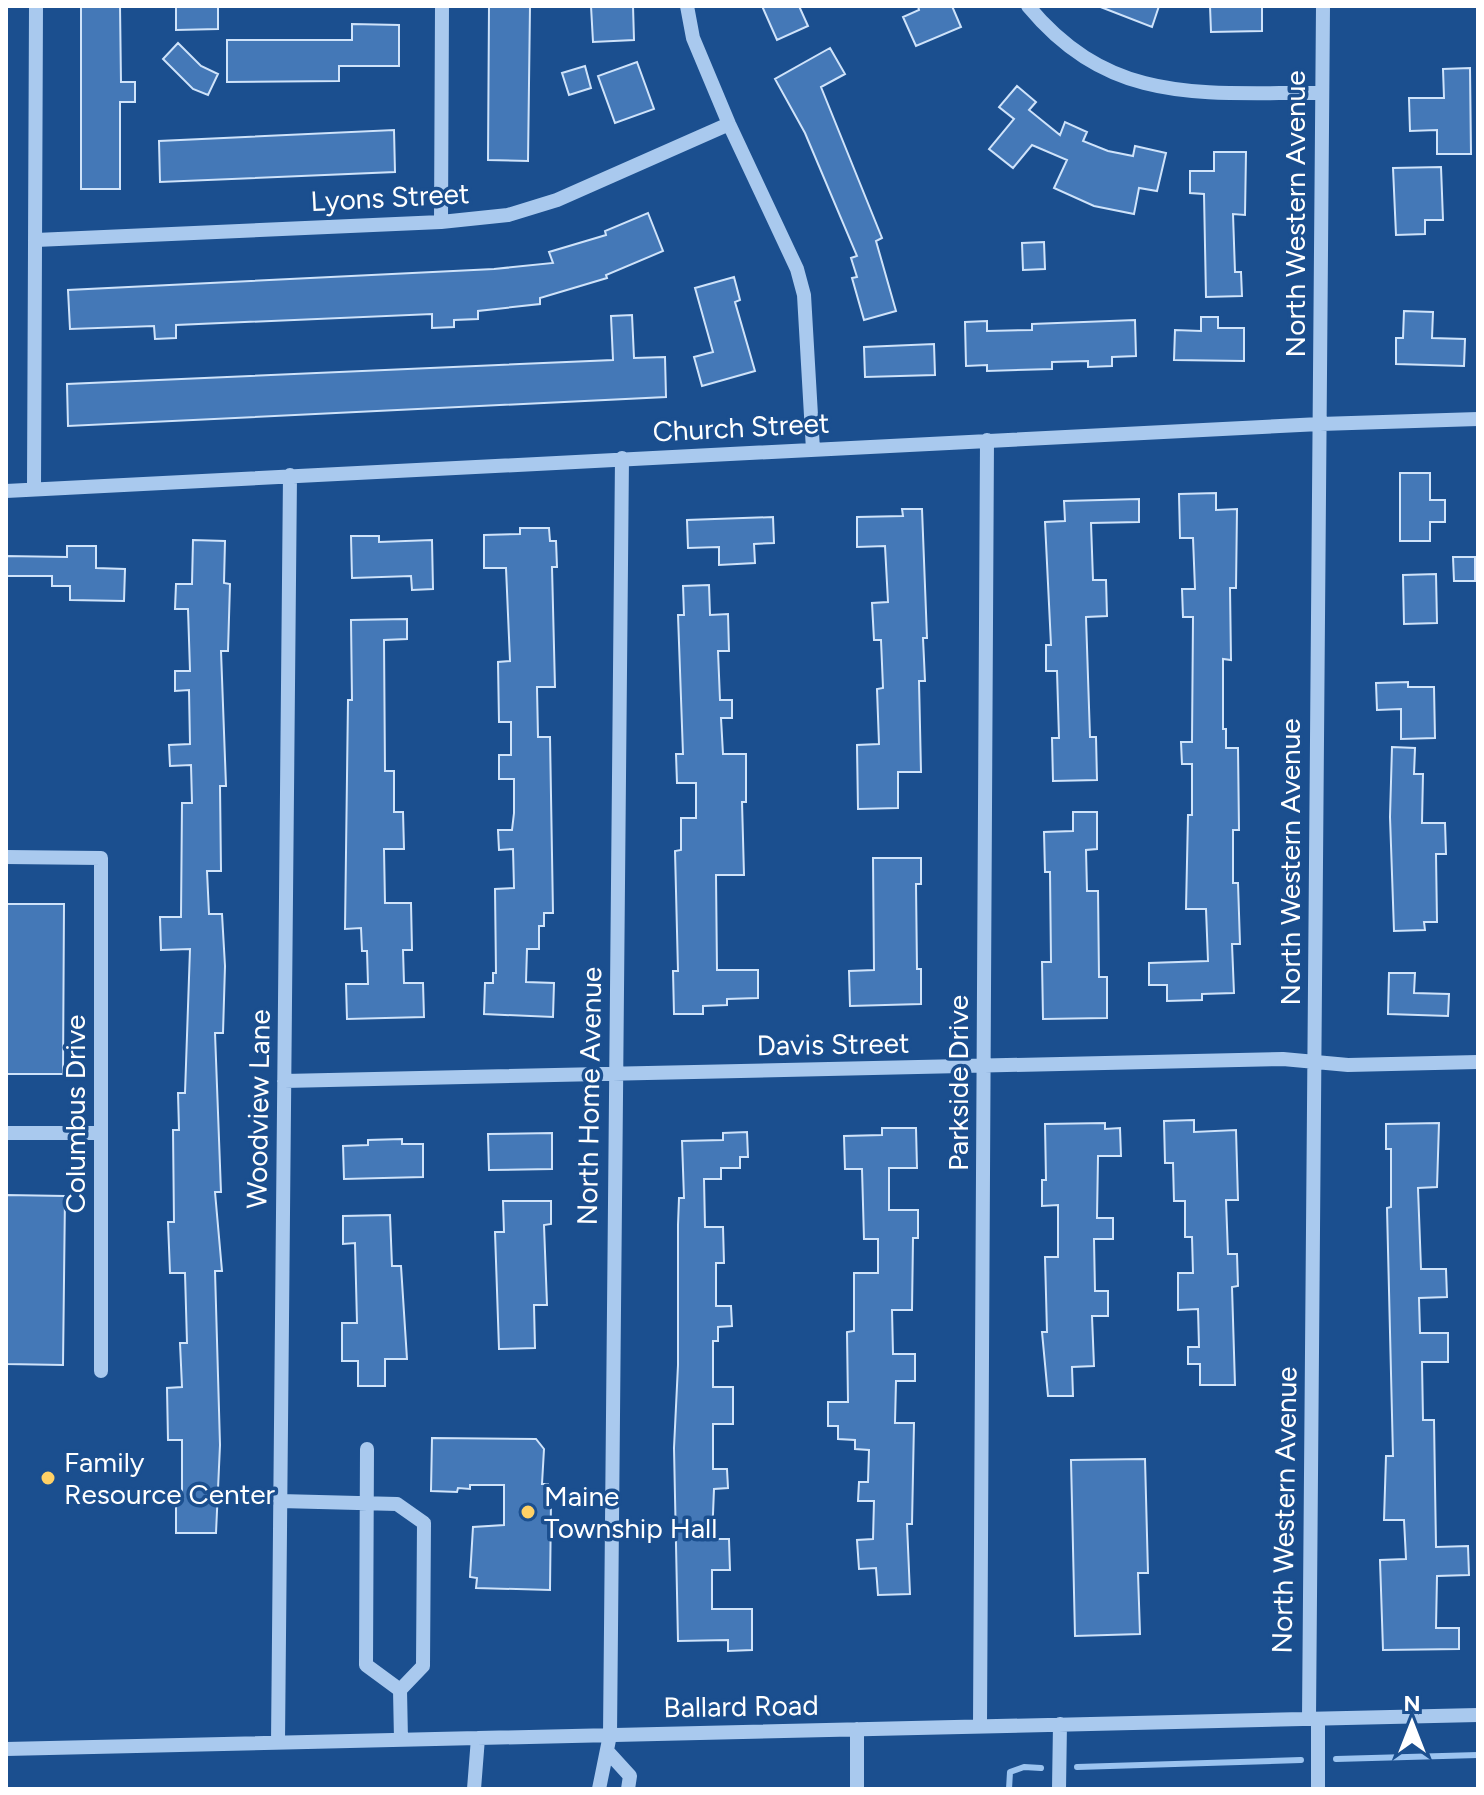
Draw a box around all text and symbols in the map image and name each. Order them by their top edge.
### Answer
street label: North Western Avenue [1278,70,1312,358]
street label: Lyons Street [310,176,470,218]
street label: Church Street [652,405,830,449]
street label: North Western Avenue [1273,718,1307,1006]
street label: North Home Avenue [570,966,608,1226]
street label: Parkside Drive [941,995,975,1171]
street label: Woodview Lane [239,1009,277,1209]
street label: Columbus Drive [58,1015,92,1213]
street label: Davis Street [756,1026,910,1062]
street label: North Western Avenue [1264,1366,1304,1654]
place label: Family Resource Center [64,1445,275,1511]
marker: Family Resource Center [39,1469,57,1487]
place label: Maine Township Hall [544,1479,717,1545]
marker: Maine Township Hall [519,1503,537,1521]
north arrow [1372,1683,1452,1763]
street label: Ballard Road [663,1688,819,1724]
text: N [1403,1690,1421,1717]

